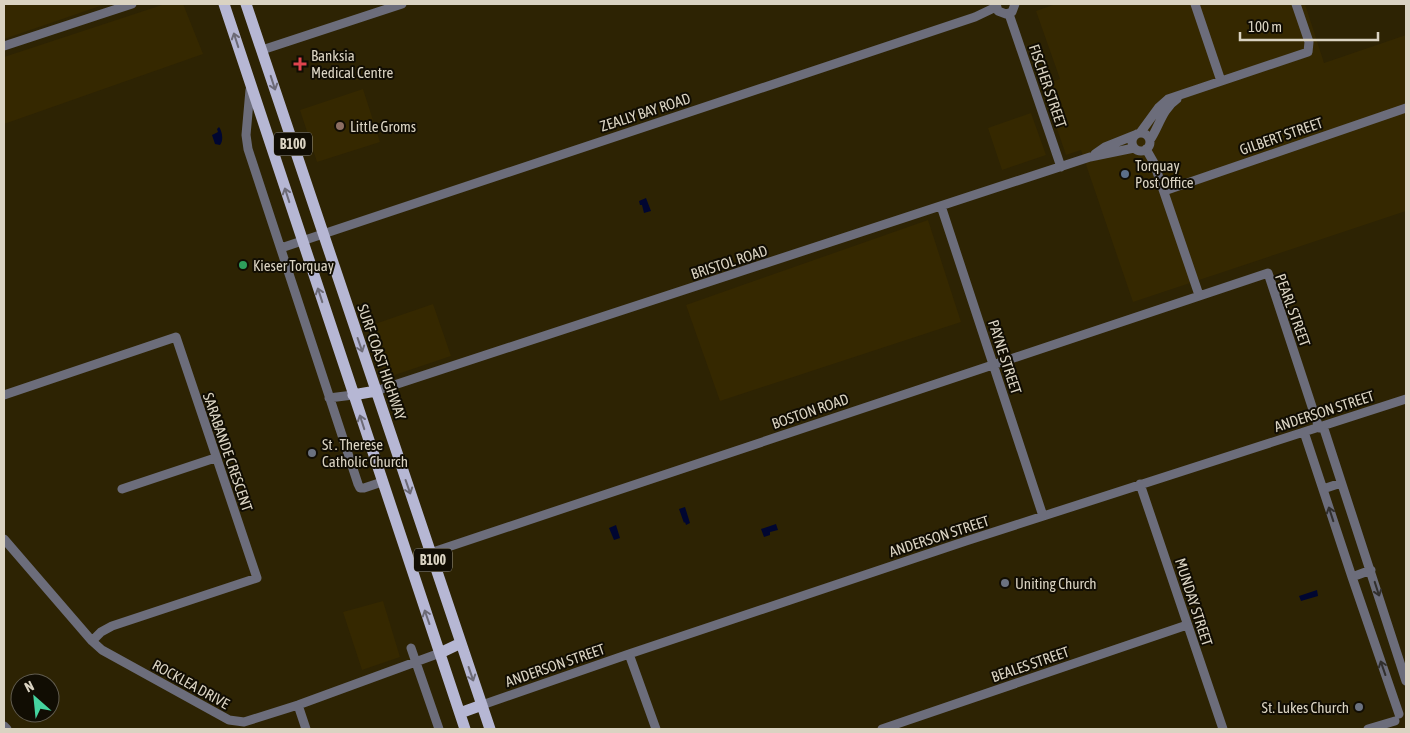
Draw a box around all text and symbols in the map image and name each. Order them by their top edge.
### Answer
scale bar [1240,10,1378,42]
text: 100 m [1248,18,1282,35]
one-way arrow [231,33,240,49]
street label: FISCHER STREET [1026,42,1070,130]
place label: Banksia Medical Centre [311,47,393,81]
marker: Banksia Medical Centre [293,57,307,71]
one-way arrow [269,75,278,90]
street label: ZEALLY BAY ROAD [598,89,692,135]
street label: GILBERT STREET [1237,114,1325,158]
place label: Little Groms [350,118,416,135]
marker: Little Groms [334,120,346,132]
road number: B100 [274,132,312,156]
place label: Torquay Post Office [1135,157,1194,191]
marker: Torquay Post Office [1119,168,1131,180]
one-way arrow [282,187,291,203]
street label: BRISTOL ROAD [689,242,769,282]
place label: Kieser Torquay [253,257,334,274]
marker: Kieser Torquay [237,259,249,271]
street label: PEARL STREET [1272,271,1314,349]
one-way arrow [315,288,324,304]
street label: SURF COAST HIGHWAY [354,302,410,422]
street label: PAYNE STREET [985,318,1025,397]
one-way arrow [356,337,365,352]
street label: ANDERSON STREET [1272,387,1377,435]
street label: BOSTON ROAD [769,390,851,432]
street label: SARABANDE CRESCENT [200,391,256,514]
one-way arrow [357,414,366,430]
place label: St . Therese Catholic Church [322,436,408,470]
marker: St . Therese Catholic Church [306,447,318,459]
one-way arrow [404,479,413,494]
one-way arrow [1326,506,1335,522]
street label: ANDERSON STREET [887,512,992,560]
road number: B100 [414,548,452,572]
street label: MUNDAY STREET [1172,556,1216,648]
place label: Uniting Church [1015,575,1097,592]
marker: Uniting Church [999,577,1011,589]
one-way arrow [1373,581,1382,596]
one-way arrow [422,609,432,625]
street label: ANDERSON STREET [503,640,607,690]
street label: BEALES STREET [989,643,1072,685]
street label: ROCKLEA DRIVE [150,656,233,712]
one-way arrow [1378,660,1387,676]
one-way arrow [467,666,476,682]
north arrow [10,673,60,723]
text: N [22,677,36,695]
place label: St. Lukes Church [1262,699,1349,716]
marker: St. Lukes Church [1353,701,1365,713]

